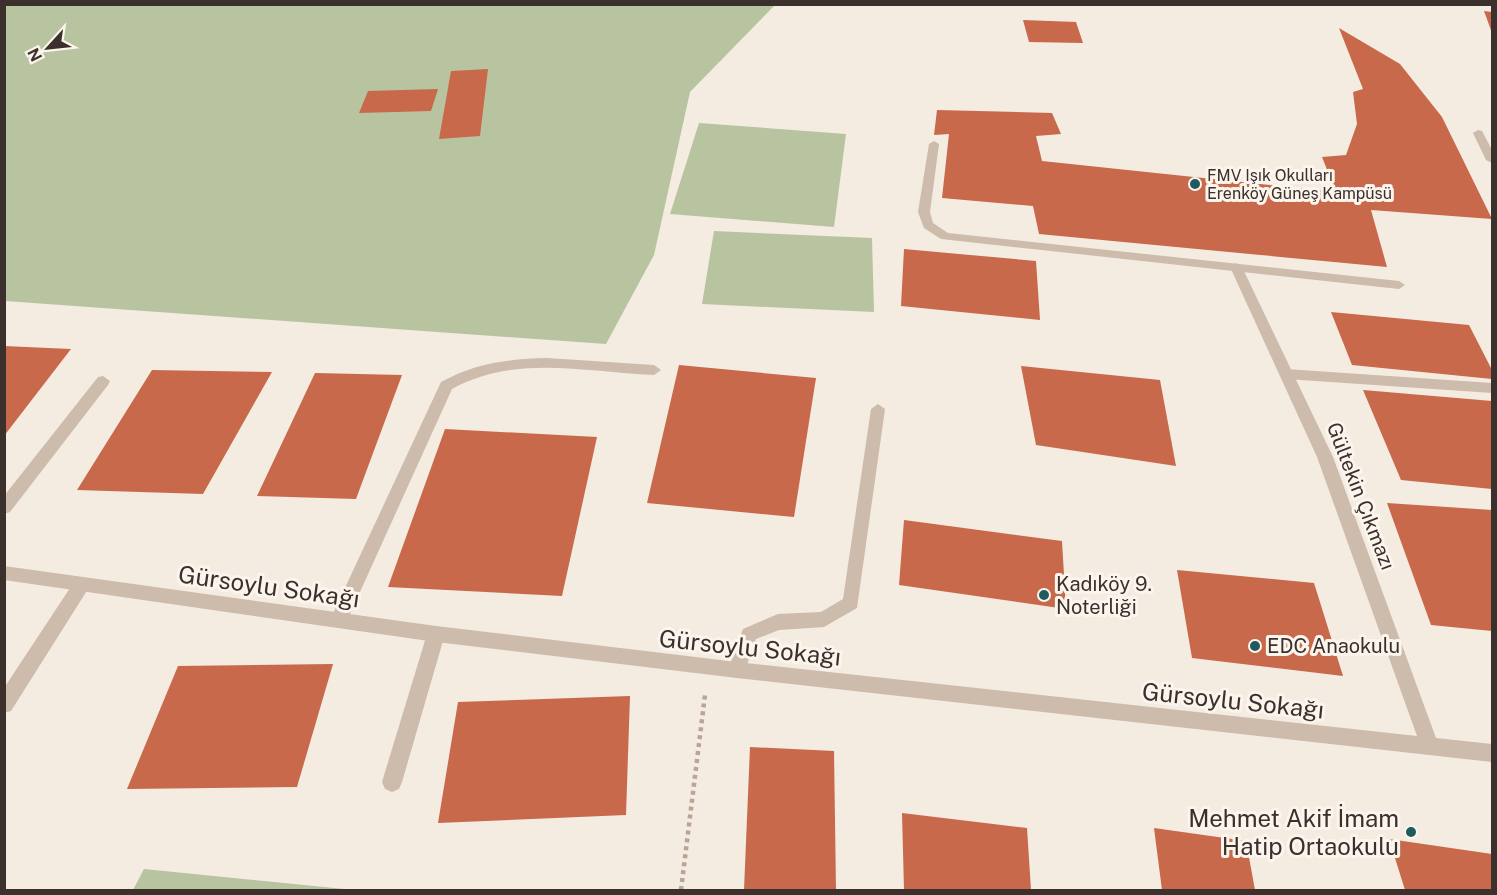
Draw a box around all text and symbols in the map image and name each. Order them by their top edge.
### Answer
north arrow [18,18,78,78]
text: N [24,45,46,64]
place label: FMV Işık Okulları Erenköy Güneş Kampüsü [1207,166,1392,203]
marker: FMV Işık Okulları Erenköy Güneş Kampüsü [1188,177,1202,191]
street label: Gültekin Çıkmazı [1322,419,1400,573]
street label: Gürsoylu Sokağı [177,559,361,613]
place label: Kadıköy 9. Noterliği [1056,572,1152,619]
marker: Kadıköy 9. Noterliği [1037,588,1051,602]
street label: Gürsoylu Sokağı [658,624,842,670]
place label: EDC Anaokulu [1267,634,1400,658]
marker: EDC Anaokulu [1248,639,1262,653]
street label: Gürsoylu Sokağı [1141,677,1325,723]
place label: Mehmet Akif İmam Hatip Ortaokulu [1188,804,1399,860]
marker: Mehmet Akif İmam Hatip Ortaokulu [1404,825,1418,839]

